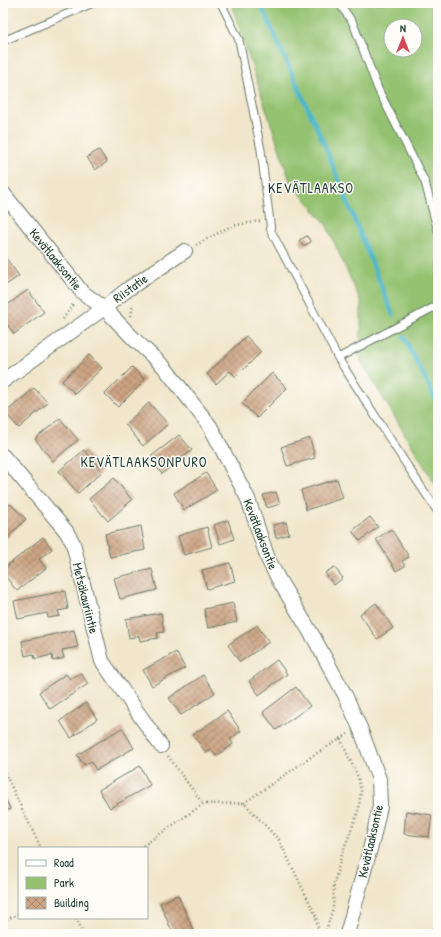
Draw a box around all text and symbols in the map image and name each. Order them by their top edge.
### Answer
north arrow [383,18,423,58]
text: N [400,21,406,35]
district label: KEVÄTLAAKSO [268,178,354,197]
street label: Kevätlaaksontie [26,224,86,294]
street label: Riistatie [109,269,151,307]
district label: KEVÄTLAAKSONPURO [80,452,208,471]
street label: Kevätlaaksontie [239,496,283,572]
street label: Metsäkauriintie [69,561,103,635]
street label: Kevätlaaksontie [353,803,387,879]
legend [18,847,148,919]
text: Road [54,854,74,871]
text: Park [54,874,74,891]
text: Building [54,894,89,911]

